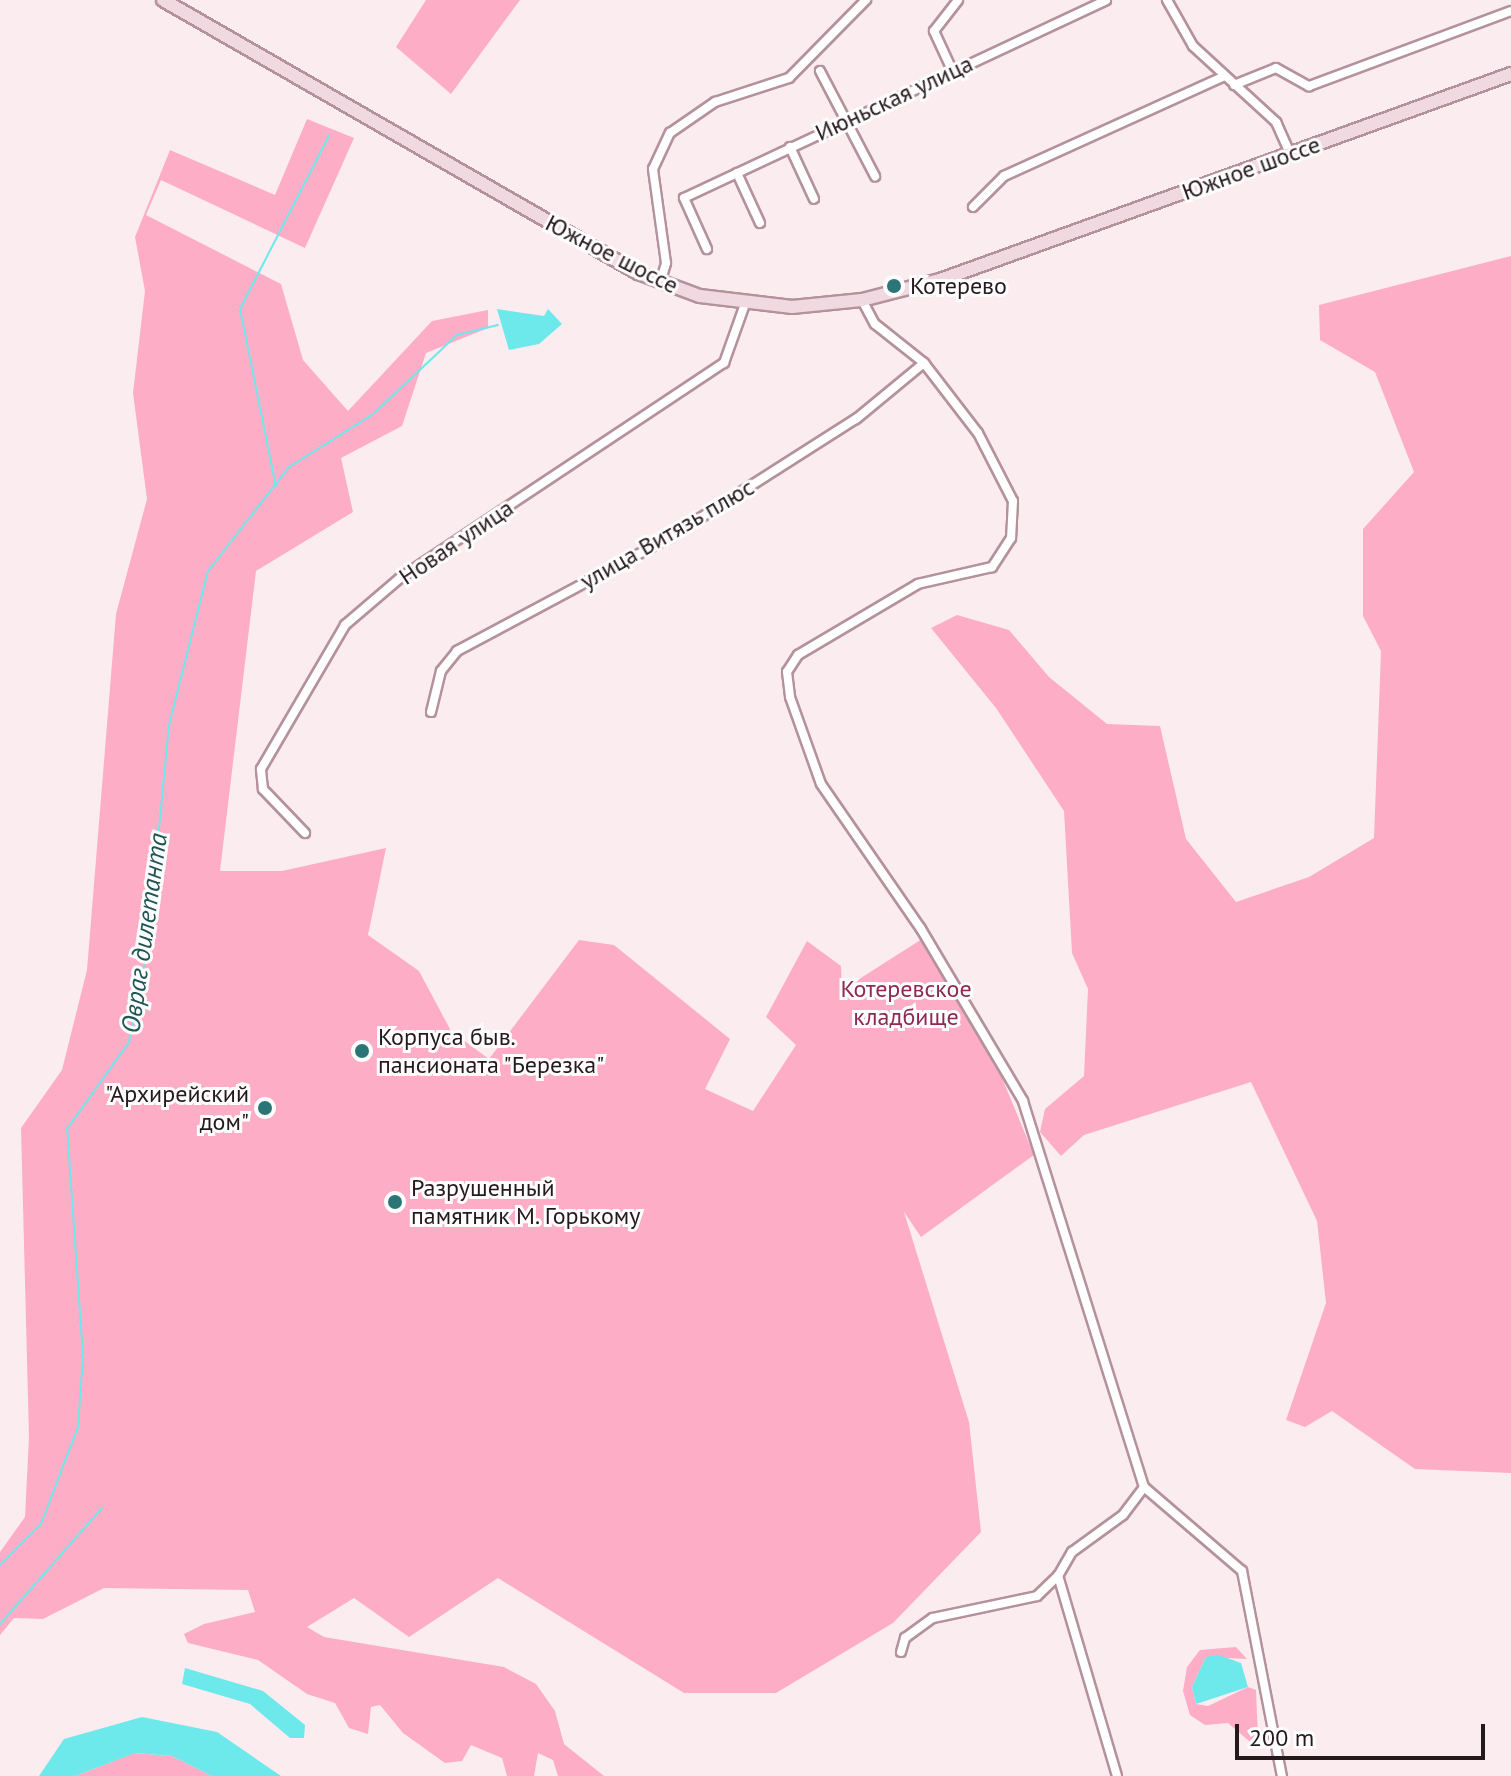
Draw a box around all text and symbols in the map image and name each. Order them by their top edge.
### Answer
street label: Июньская улица [811,49,977,147]
street label: Южное шоссе [1178,130,1324,206]
street label: Южное шоссе [541,208,683,300]
place label: Котерево [910,272,1007,300]
marker: Котерево [885,277,903,295]
street label: улица Витязь плюс [575,472,759,596]
street label: Новая улица [393,493,519,591]
water label: Овраг дилетанта [115,831,173,1035]
park label: Котеревское кладбище [840,975,972,1031]
place label: Корпуса быв. пансионата "Березка" [378,1023,606,1079]
marker: Корпуса быв. пансионата "Березка" [353,1042,371,1060]
place label: "Архирейский дом" [105,1080,249,1136]
marker: "Архирейский дом" [256,1099,274,1117]
place label: Разрушенный памятник М. Горькому [411,1174,642,1230]
marker: Разрушенный памятник М. Горькому [386,1193,404,1211]
scale bar [1239,1708,1489,1758]
text: 200 m [1249,1722,1314,1753]

